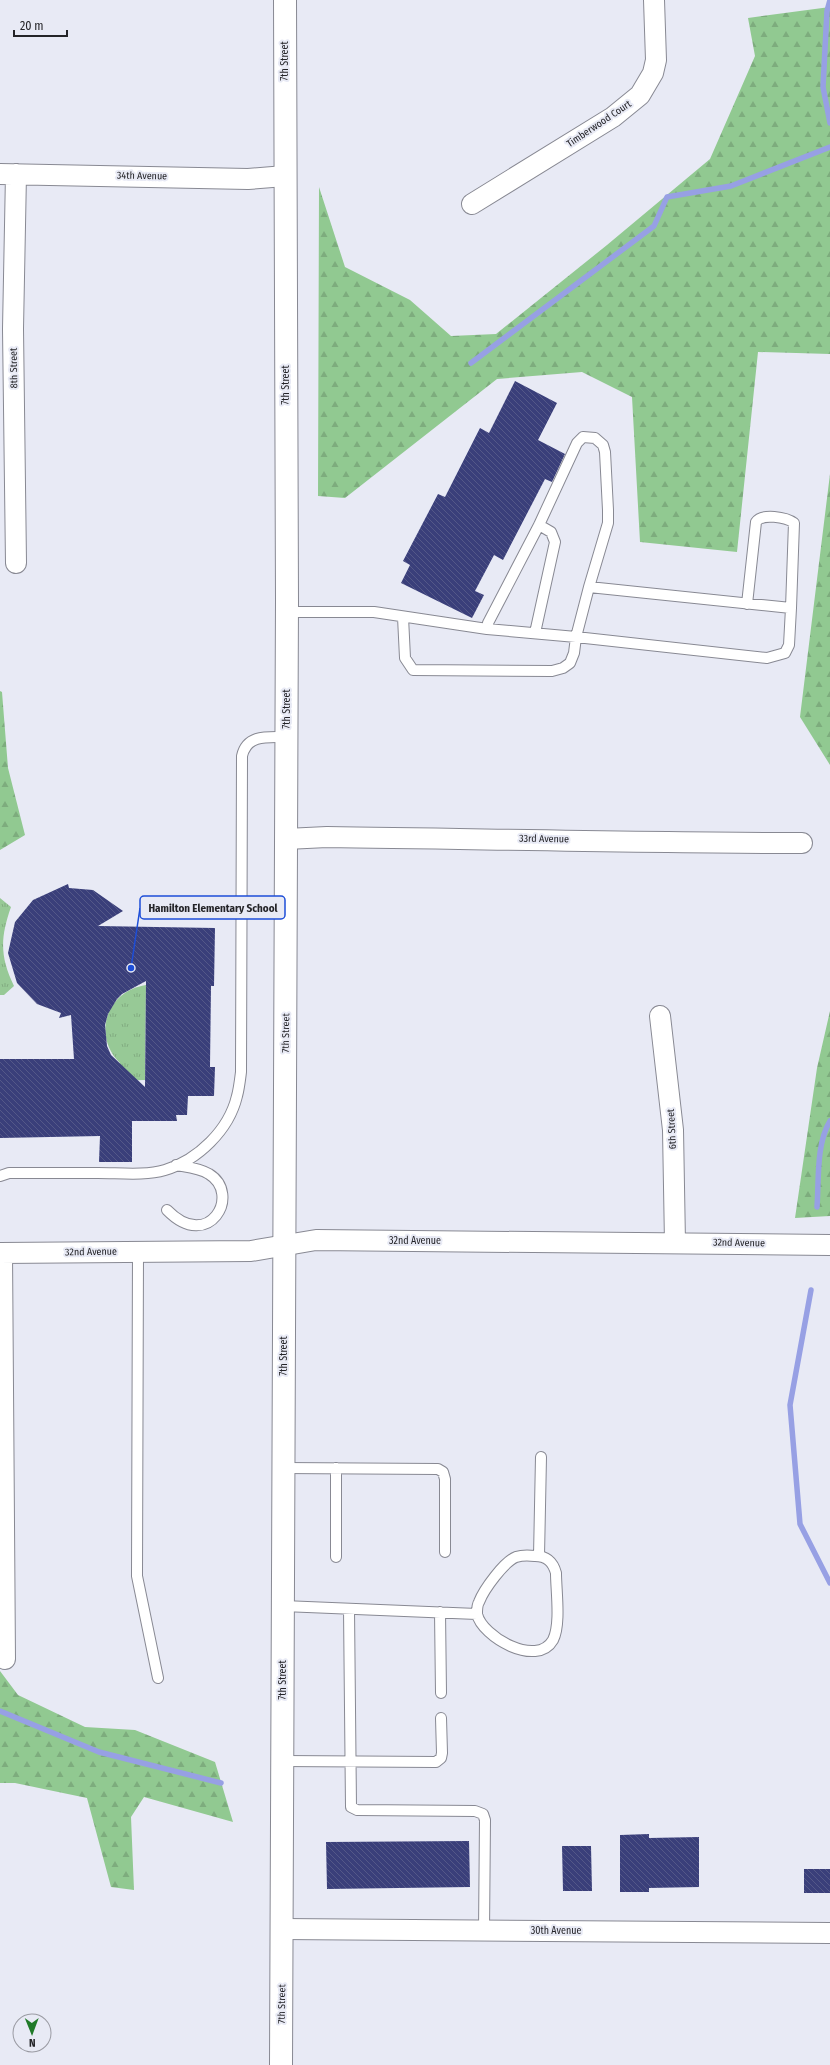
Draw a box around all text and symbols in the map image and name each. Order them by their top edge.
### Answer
scale bar [14,12,67,38]
text: 20 m [20,19,44,33]
street label: 7th Street [279,41,291,81]
street label: Timberwood Court [564,98,634,150]
street label: 34th Avenue [117,170,167,182]
street label: 8th Street [8,347,20,388]
street label: 7th Street [280,365,292,405]
street label: 7th Street [281,689,293,729]
street label: 33rd Avenue [519,833,569,845]
callout: Hamilton Elementary School [140,896,285,919]
text: Hamilton Elementary School [148,902,279,915]
street label: 7th Street [280,1012,292,1053]
street label: 6th Street [665,1108,679,1150]
street label: 32nd Avenue [389,1235,441,1247]
street label: 32nd Avenue [713,1237,765,1249]
street label: 32nd Avenue [65,1246,117,1258]
street label: 7th Street [278,1336,290,1376]
street label: 7th Street [277,1660,289,1700]
street label: 30th Avenue [531,1925,581,1937]
street label: 7th Street [276,1983,288,2024]
north arrow [12,2013,52,2053]
text: N [29,2036,36,2049]

